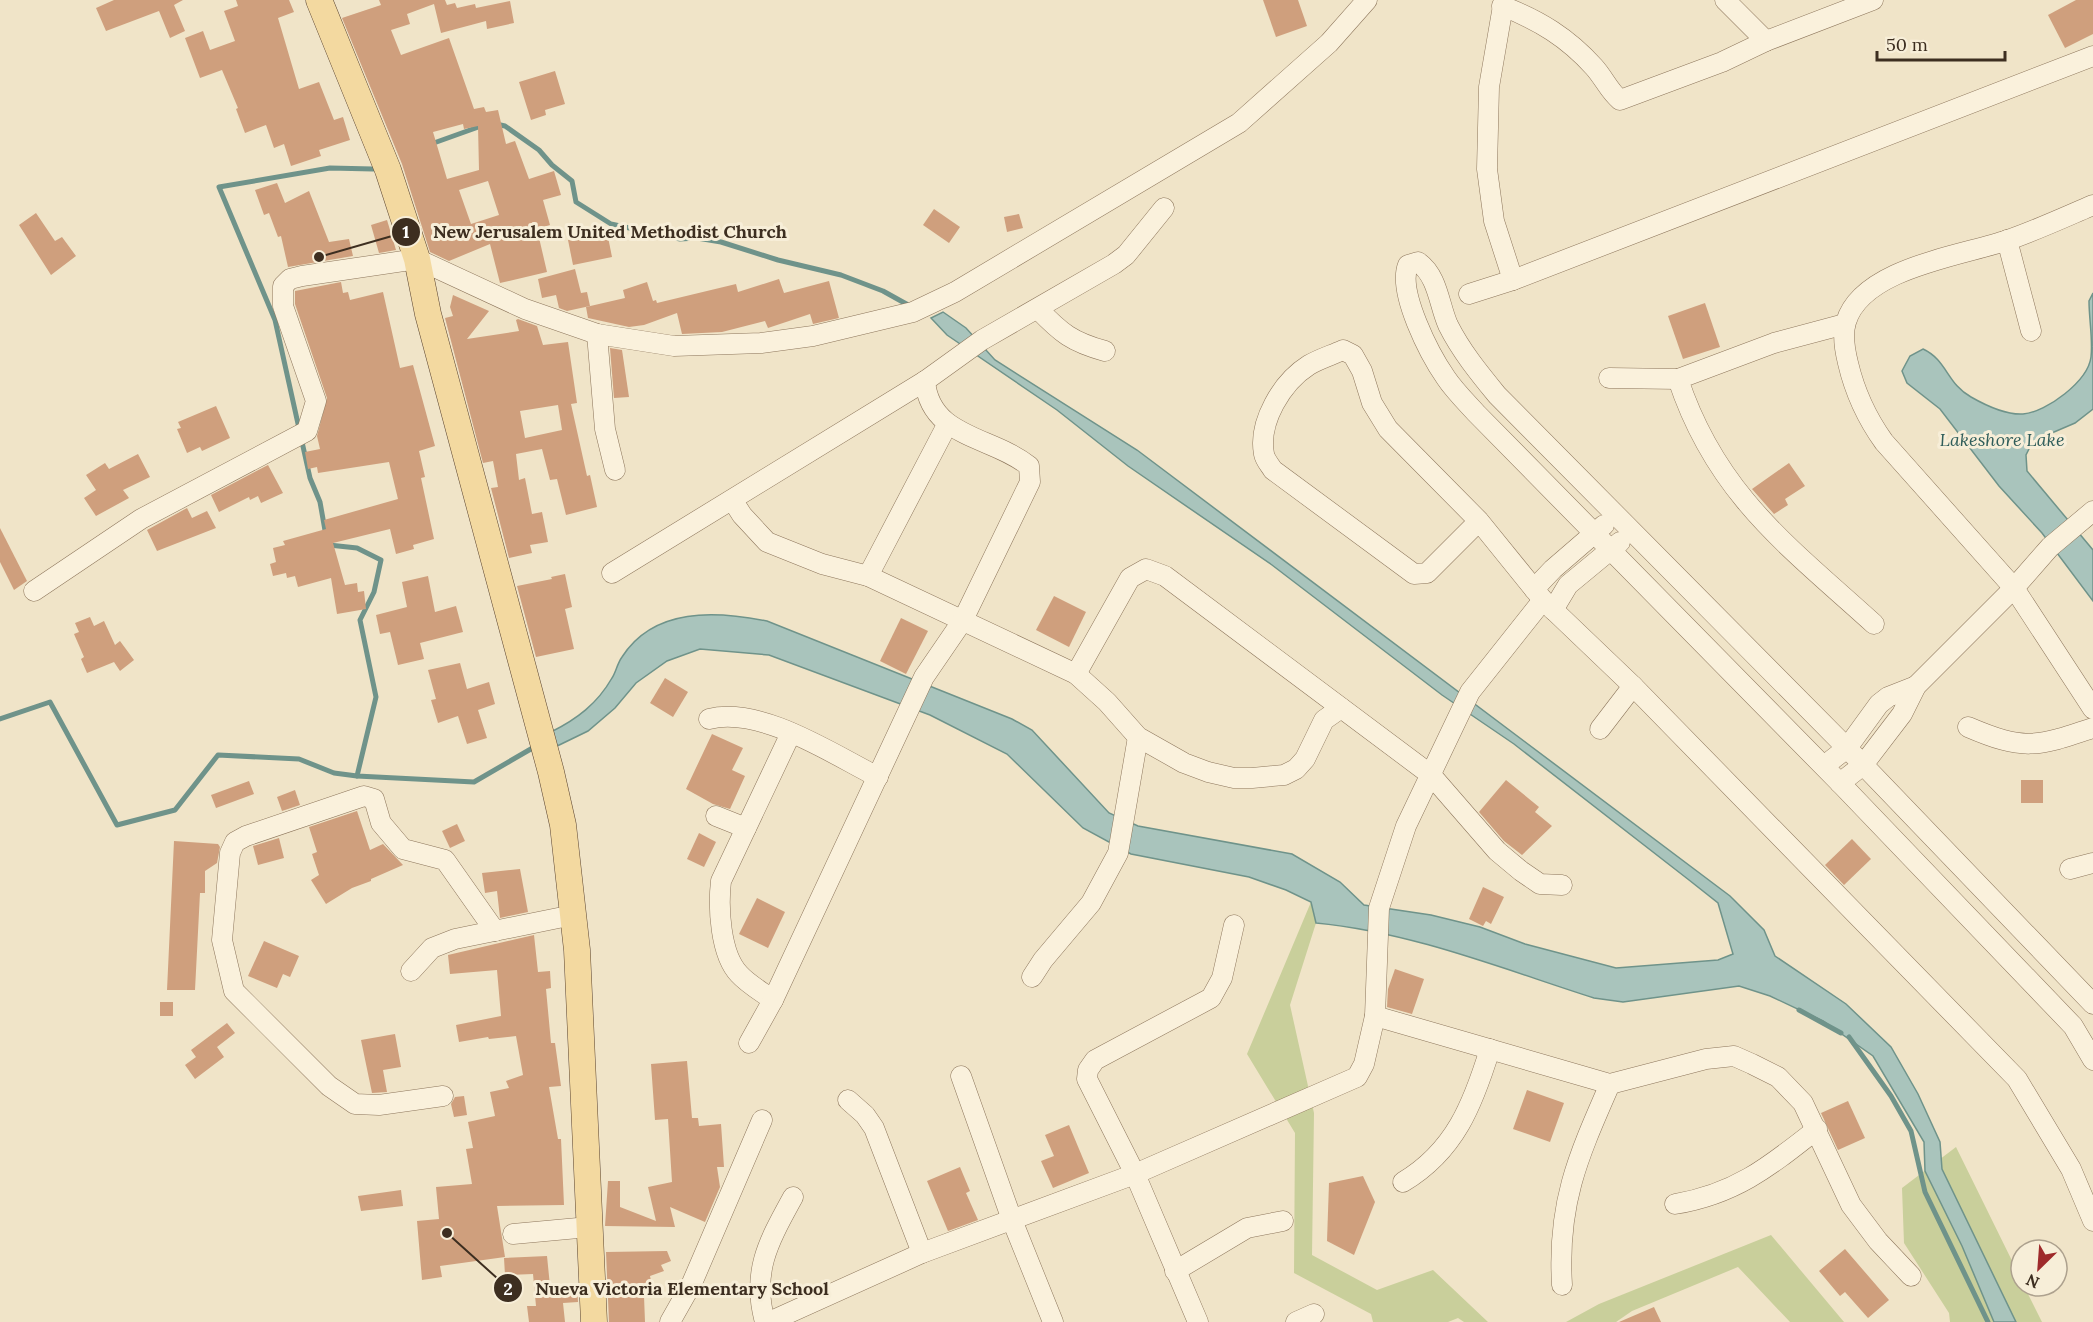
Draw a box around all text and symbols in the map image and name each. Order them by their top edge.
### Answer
scale bar [1877,24,2004,62]
text: 50 m [1886,33,1928,56]
callout: New Jerusalem United Methodist Church [391,214,799,250]
text: 1 [402,220,410,243]
text: New Jerusalem United Methodist Church [433,220,787,243]
water label: Lakeshore Lake [1940,428,2064,451]
north arrow [2009,1238,2069,1298]
callout: Nueva Victoria Elementary School [493,1270,840,1306]
text: N [2023,1270,2042,1293]
text: 2 [503,1277,513,1300]
text: Nueva Victoria Elementary School [535,1277,829,1300]

